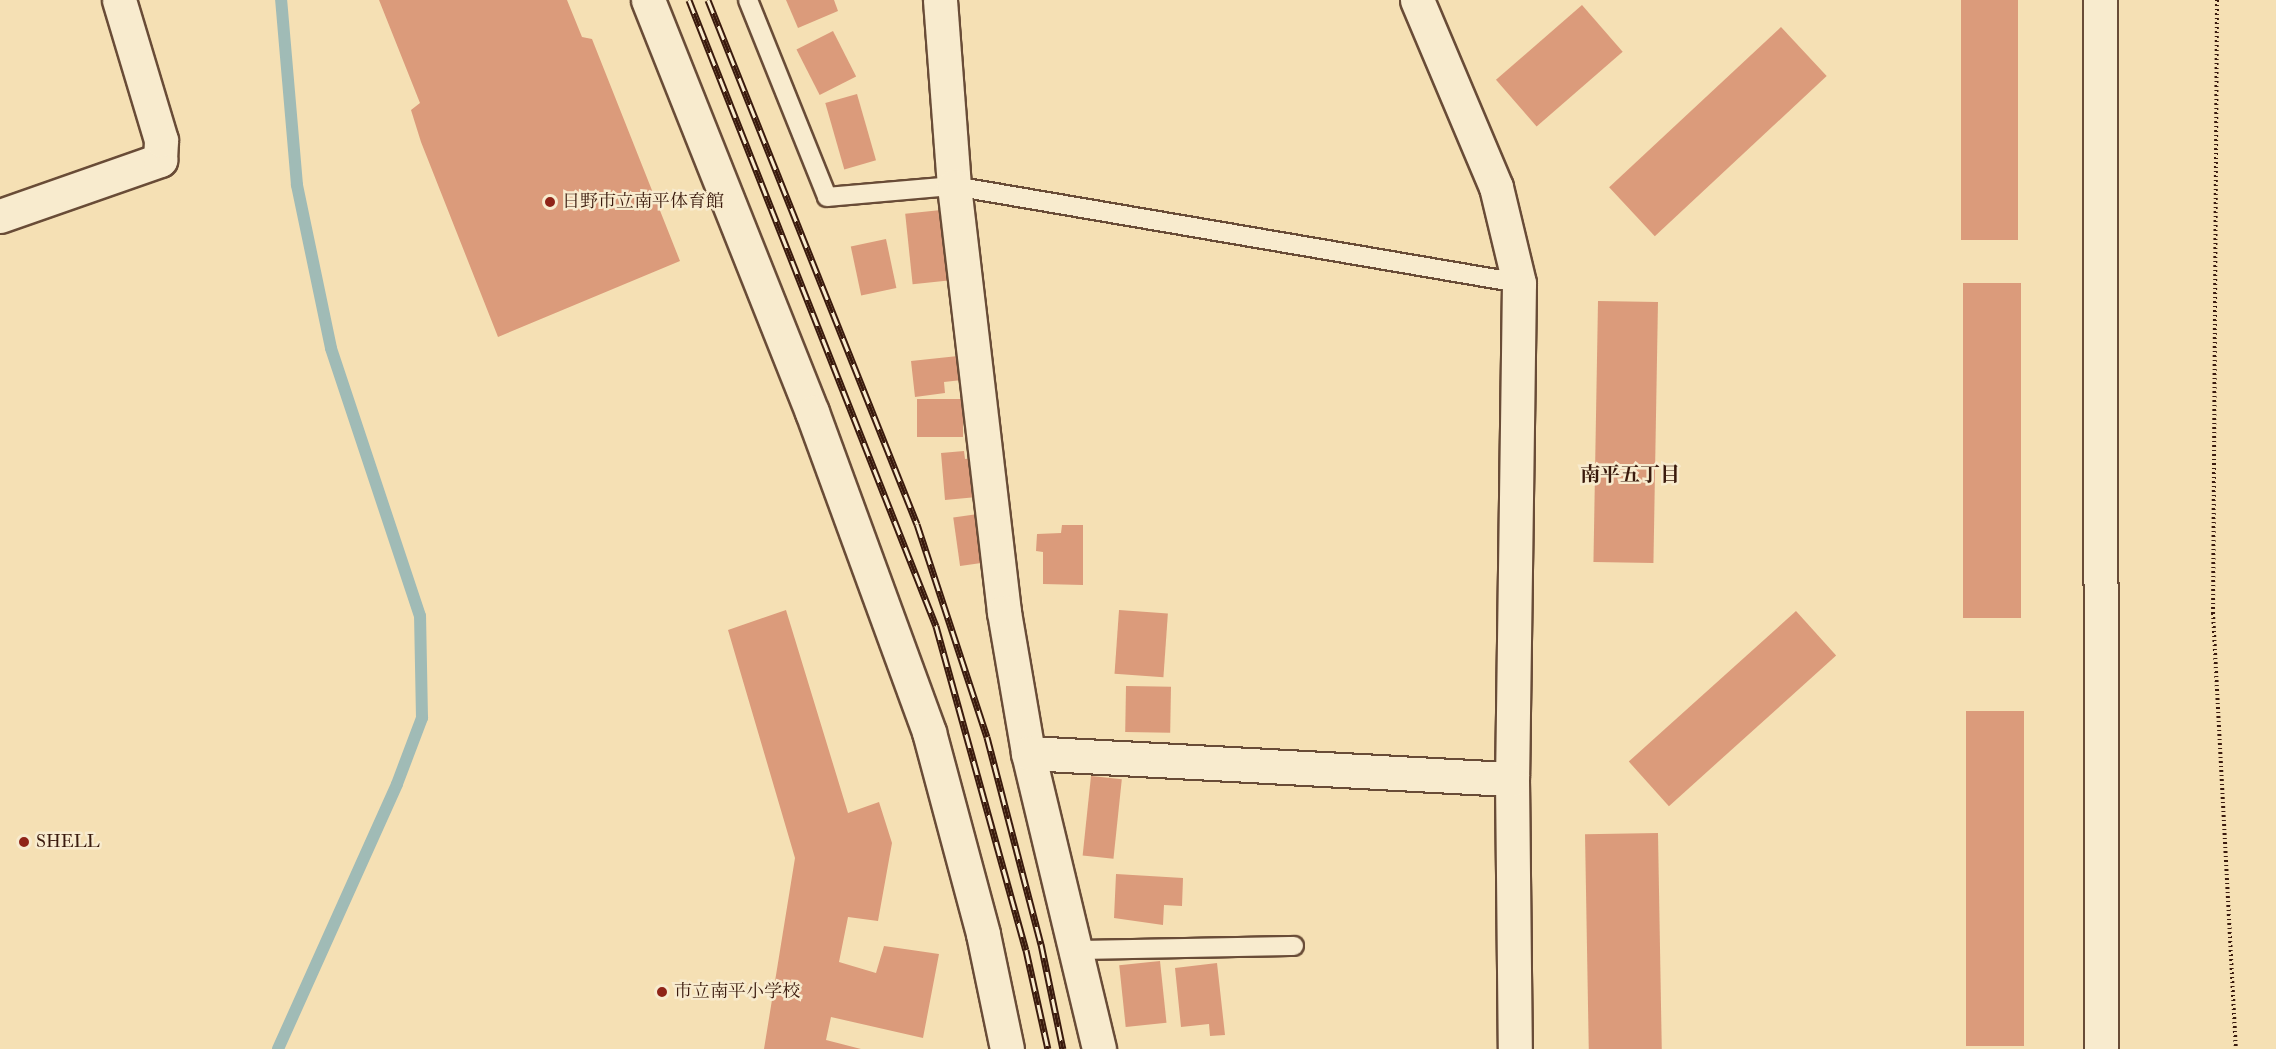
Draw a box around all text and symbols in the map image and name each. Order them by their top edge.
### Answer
place label: 日野市立南平体育館 [562,191,724,213]
marker: 日野市立南平体育館 [543,195,557,209]
district label: 南平五丁目 [1580,462,1680,486]
place label: SHELL [36,831,100,853]
marker: SHELL [17,835,31,849]
place label: 市立南平小学校 [674,981,800,1003]
marker: 市立南平小学校 [655,985,669,999]

